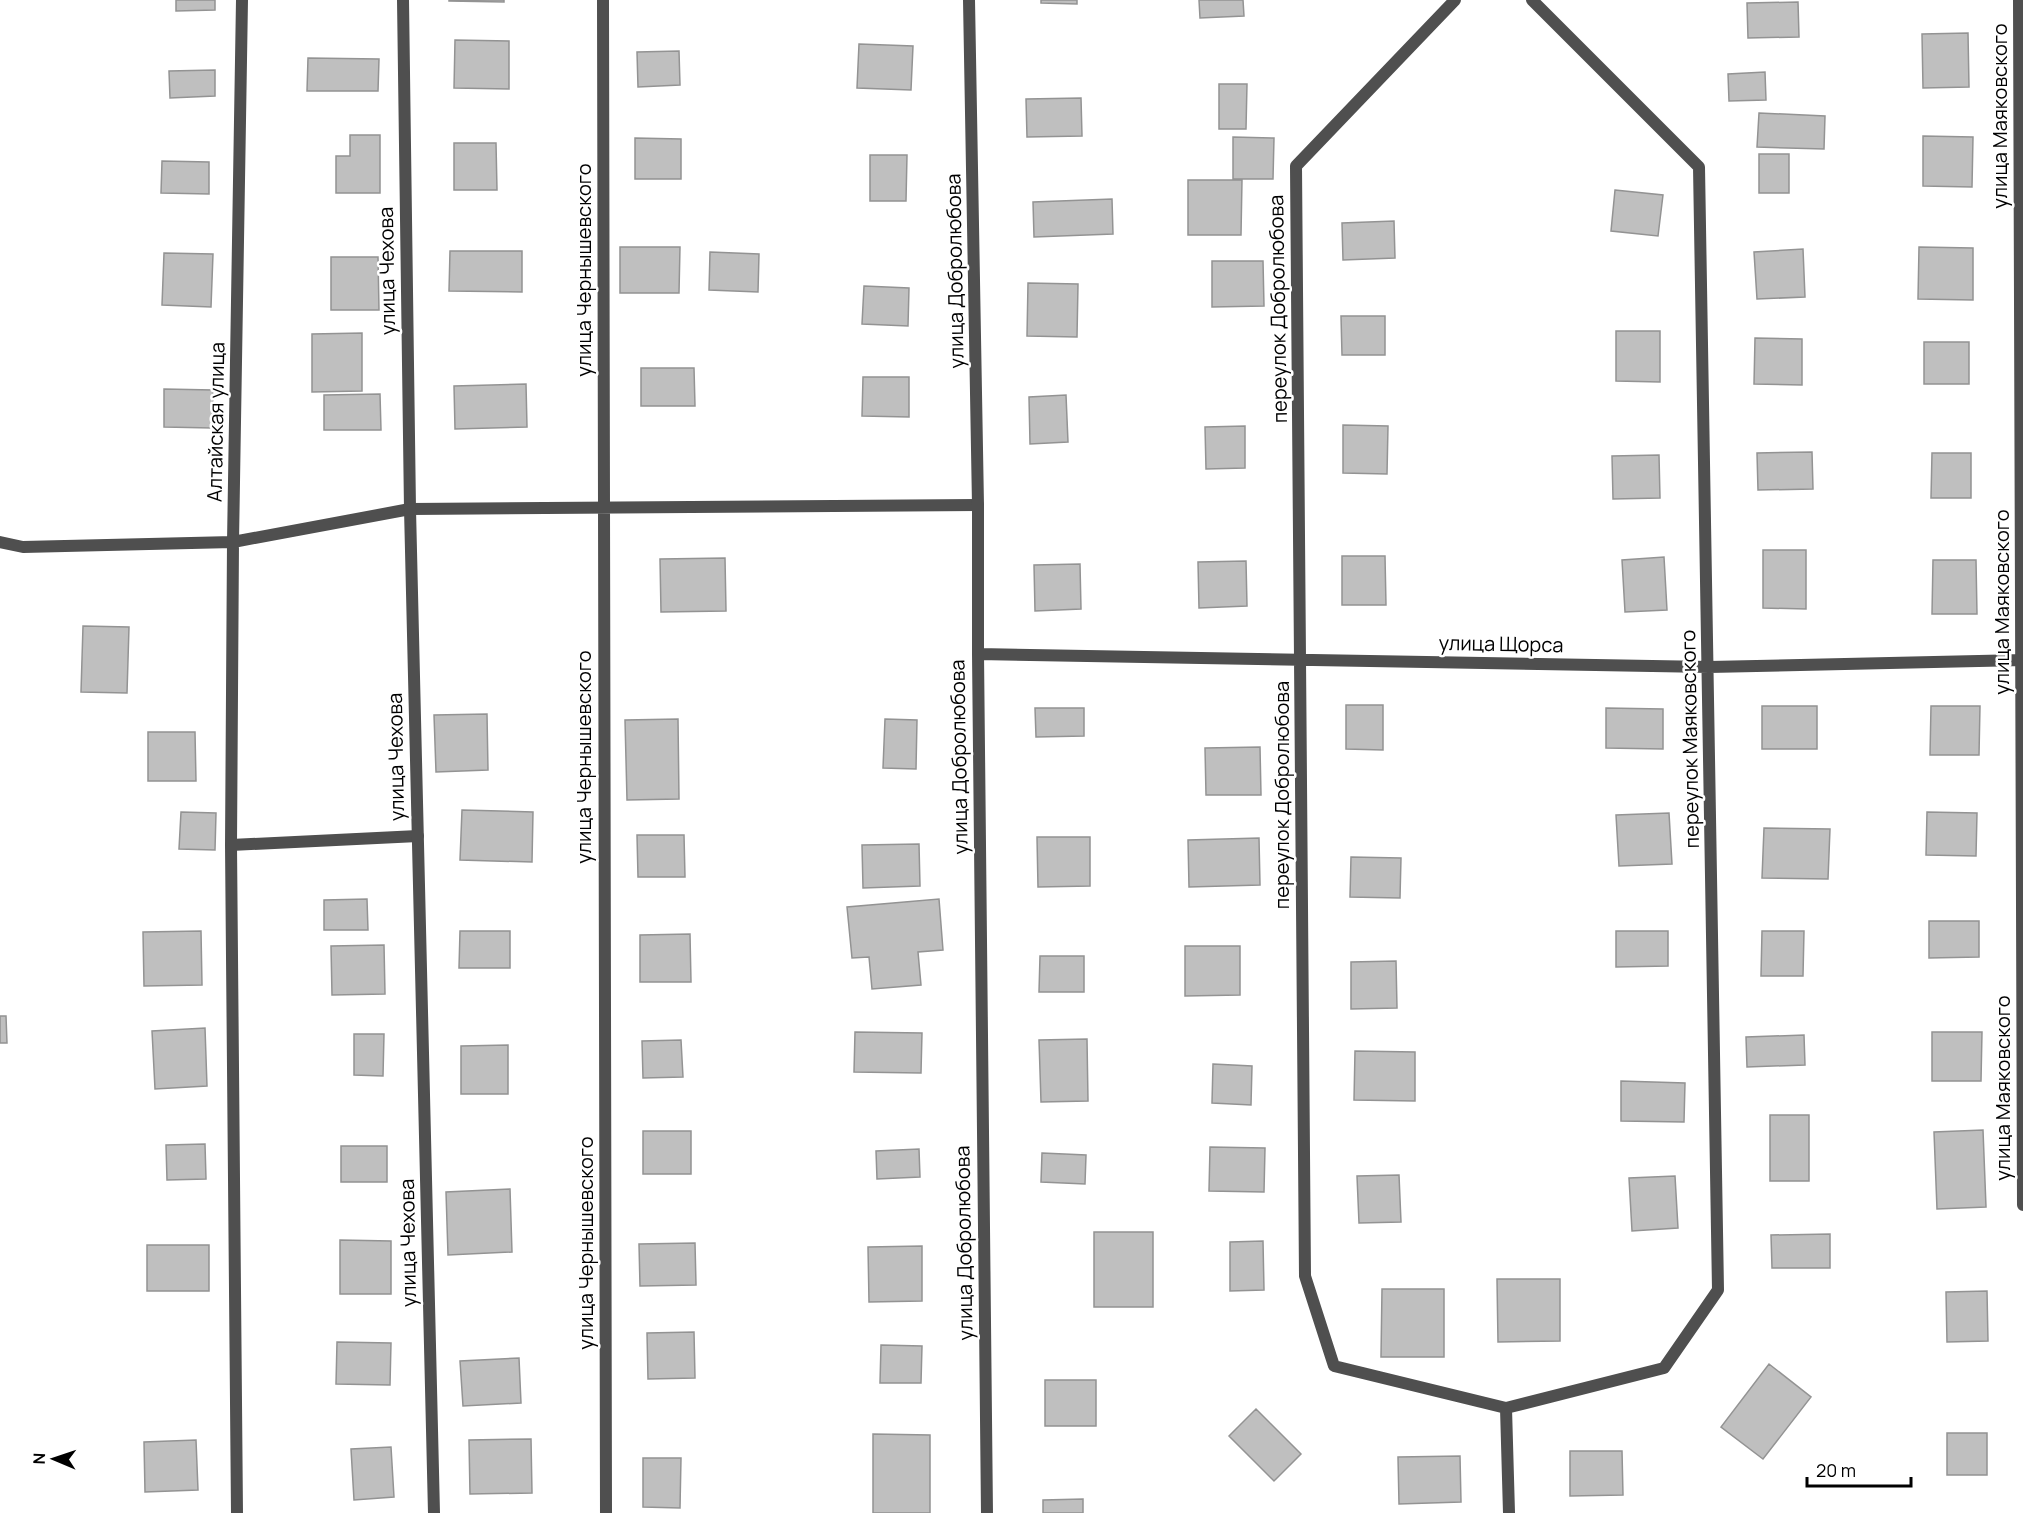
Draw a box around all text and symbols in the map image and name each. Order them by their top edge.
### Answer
street label: улица Маяковского [1986,23,2013,209]
street label: улица Чернышевского [570,163,597,377]
street label: улица Добролюбова [939,173,970,369]
street label: переулок Добролюбова [1262,195,1293,423]
street label: улица Чехова [372,207,401,335]
street label: Алтайская улица [201,342,230,502]
street label: улица Маяковского [1988,509,2015,695]
street label: улица Щорса [1438,629,1564,658]
street label: переулок Маяковского [1674,629,1705,849]
street label: улица Чернышевского [570,650,597,864]
street label: улица Добролюбова [943,659,974,855]
street label: переулок Добролюбова [1268,681,1295,909]
street label: улица Чехова [381,693,410,821]
street label: улица Маяковского [1989,995,2016,1181]
street label: улица Чернышевского [572,1136,599,1350]
street label: улица Добролюбова [948,1145,979,1341]
street label: улица Чехова [393,1179,422,1307]
north arrow [24,1429,84,1489]
scale bar [1807,1450,1910,1488]
text: N [28,1452,50,1465]
text: 20 m [1816,1458,1856,1482]

